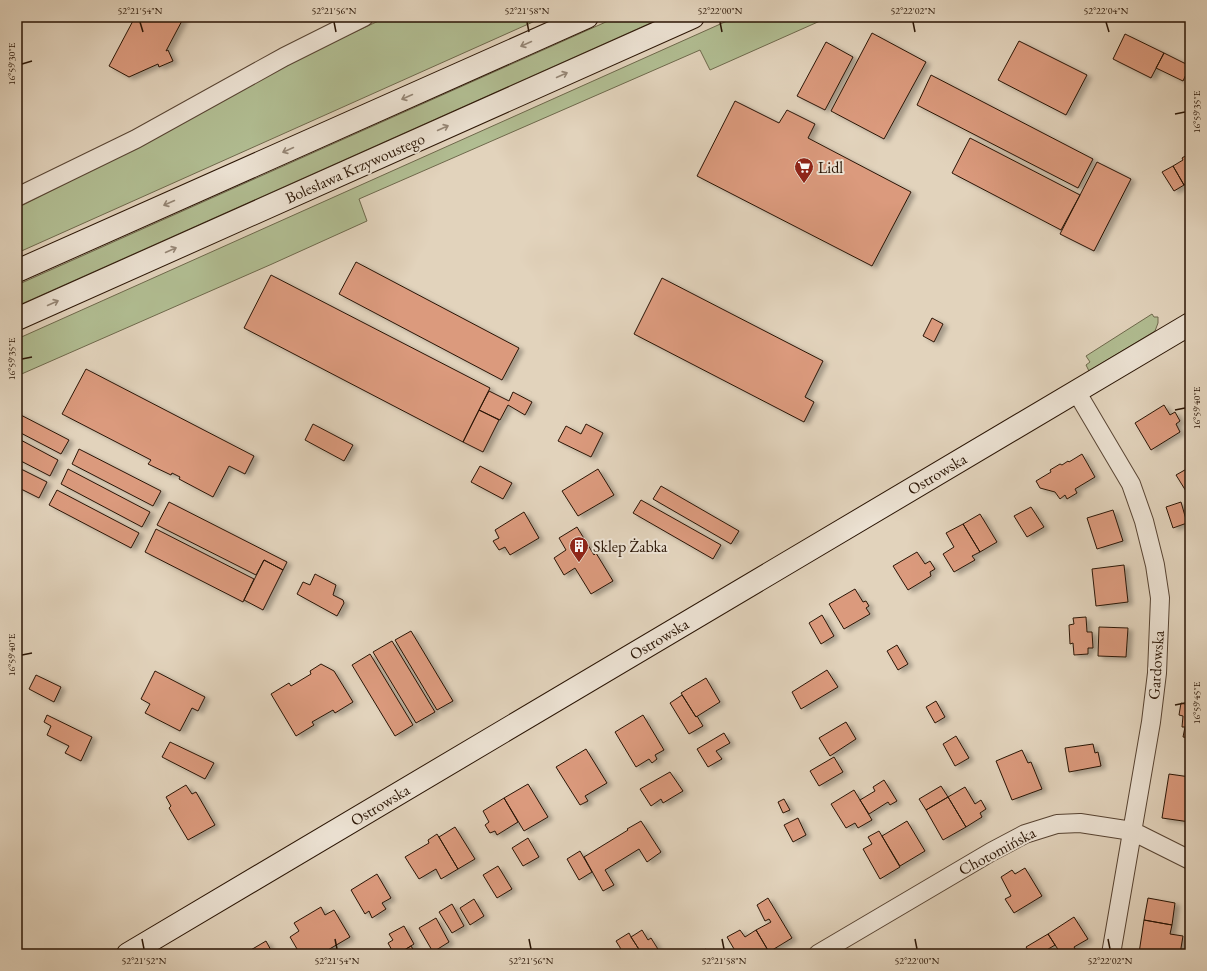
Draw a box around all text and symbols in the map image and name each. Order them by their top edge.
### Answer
text: 52°21'54"N [118,4,163,17]
text: 52°21'56"N [312,4,357,17]
text: 52°21'58"N [505,4,550,17]
text: 52°22'00"N [698,4,743,17]
text: 52°22'02"N [891,4,936,17]
text: 52°22'04"N [1084,4,1129,17]
one-way arrow [520,41,532,48]
text: 16°59'30"E [5,42,18,85]
one-way arrow [556,71,568,79]
text: 16°59'35"E [1190,90,1203,133]
one-way arrow [401,94,413,101]
one-way arrow [437,124,449,132]
street label: Bolesława Krzywoustego [282,128,428,208]
one-way arrow [283,147,295,154]
supermarket icon: Lidl [793,156,815,184]
place label: Lidl [818,157,843,178]
one-way arrow [164,200,176,207]
one-way arrow [165,246,177,253]
one-way arrow [46,299,58,306]
text: 16°59'35"E [5,337,18,380]
text: 16°59'40"E [1190,386,1203,429]
street label: Ostrowska [904,448,971,500]
building icon: Sklep Żabka [568,535,590,563]
place label: Sklep Żabka [593,536,668,557]
street label: Ostrowska [626,613,693,665]
street label: Gardowska [1143,629,1169,700]
text: 16°59'40"E [5,633,18,676]
text: 16°59'45"E [1190,681,1203,724]
street label: Ostrowska [347,779,414,831]
street label: Chotomińska [955,822,1040,880]
text: 52°21'52"N [122,954,167,967]
text: 52°21'54"N [315,954,360,967]
text: 52°21'56"N [509,954,554,967]
text: 52°21'58"N [702,954,747,967]
text: 52°22'00"N [895,954,940,967]
text: 52°22'02"N [1088,954,1133,967]

